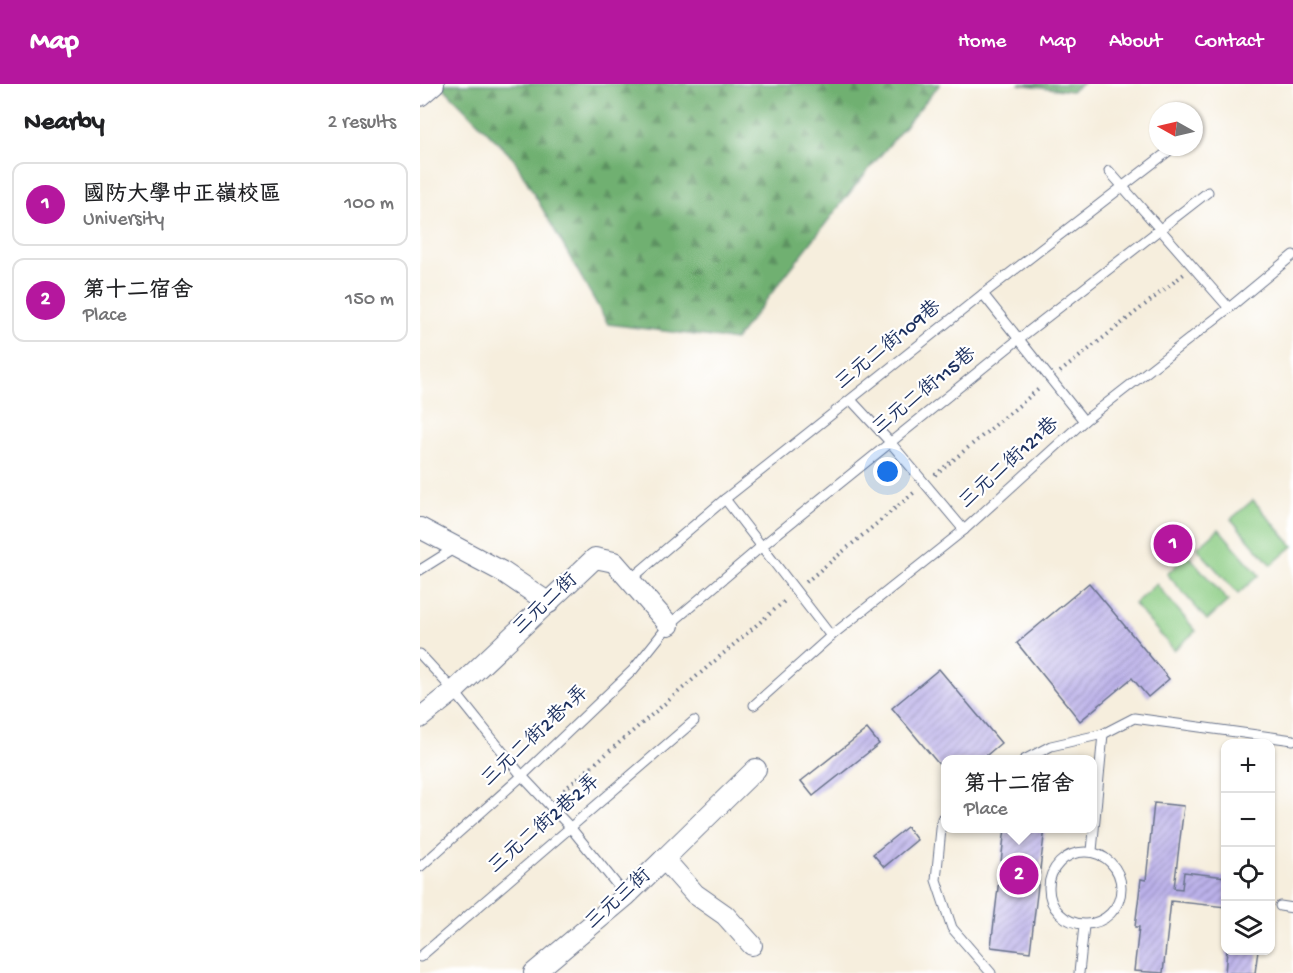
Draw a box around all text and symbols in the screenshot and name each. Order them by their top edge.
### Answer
text: Map [30,26,79,59]
text: Home [958,30,1006,55]
text: Map [1039,30,1076,55]
text: About [1109,30,1162,55]
text: Contact [1195,30,1263,55]
north arrow [1149,102,1203,156]
text: Nearby [24,108,105,139]
text: 2 results [327,112,396,135]
text: 國防大學中正嶺校區 [83,183,281,209]
text: 1 [41,193,50,216]
text: 100 m [344,193,394,216]
text: University [83,209,164,232]
text: 第十二宿舍 [83,279,193,305]
text: 2 [41,289,50,312]
text: 150 m [345,289,394,312]
street label: 三元二街109巷 [830,294,947,396]
text: Place [83,305,127,328]
street label: 三元二街115巷 [867,341,982,441]
street label: 三元二街121巷 [954,411,1065,515]
your location [873,457,902,486]
pin: 1 [1154,522,1192,566]
street label: 三元二街 [508,569,583,641]
street label: 三元二街2巷1弄 [476,680,594,792]
map controls [1221,739,1275,955]
button: + [1221,739,1275,793]
popup [941,755,1097,833]
street label: 三元二街2巷2弄 [483,769,605,879]
text: 第十二宿舍 [964,773,1074,799]
button: − [1221,793,1275,847]
text: Place [964,799,1008,822]
button: locate [1221,847,1275,901]
pin: 2 [1000,852,1038,898]
street label: 三元三街 [581,864,656,935]
button: layers [1221,901,1275,955]

